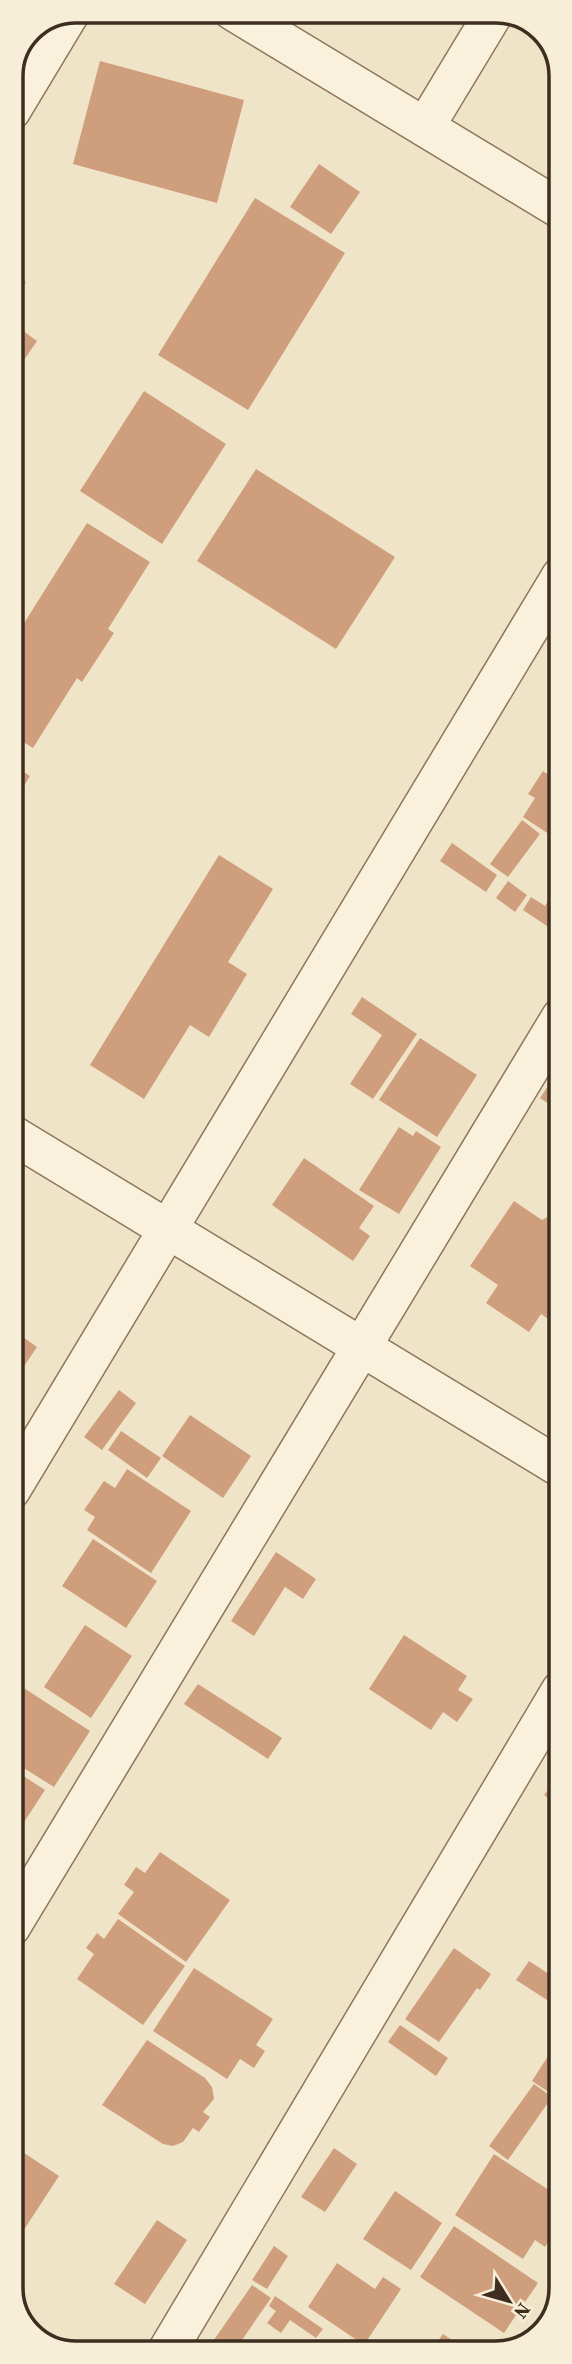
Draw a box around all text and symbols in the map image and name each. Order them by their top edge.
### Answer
north arrow [474,2266,544,2336]
text: N [508,2298,537,2325]

